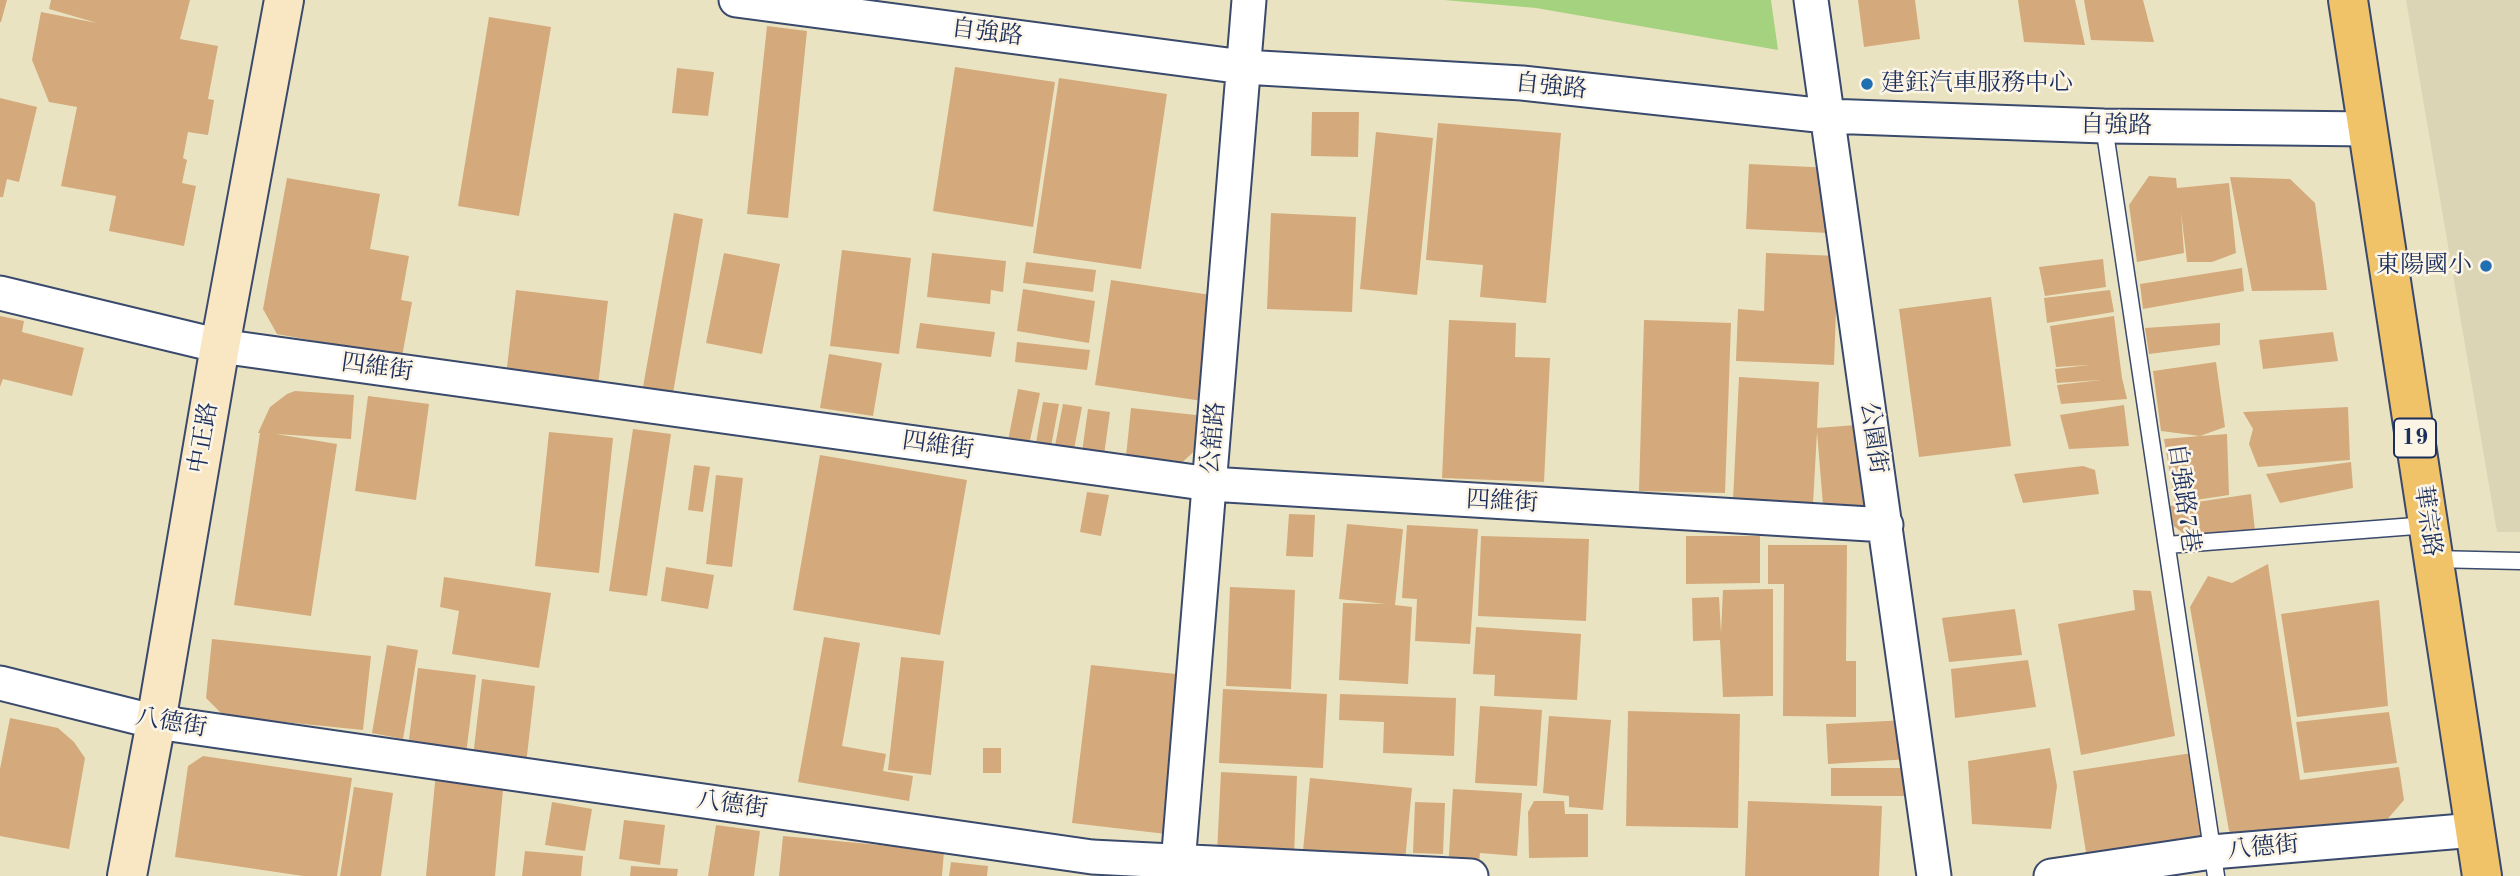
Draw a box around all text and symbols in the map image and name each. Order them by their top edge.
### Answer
street label: 自強路 [950,14,1024,52]
street label: 自強路 [1514,69,1588,105]
place label: 建鈺汽車服務中心 [1881,70,2073,98]
marker: 建鈺汽車服務中心 [1859,76,1875,92]
street label: 自強路 [2080,111,2152,141]
place label: 東陽國小 [2376,252,2472,280]
marker: 東陽國小 [2478,258,2494,274]
street label: 四維街 [339,349,415,387]
street label: 中正路 [184,400,224,476]
street label: 公園街 [1854,400,1892,476]
street label: 公舘路 [1197,401,1231,475]
road number: 19 [2394,418,2436,458]
street label: 四維街 [900,427,976,465]
street label: 自強路7巷 [2161,442,2205,554]
street label: 華宗路 [2408,483,2446,559]
street label: 四維街 [1465,486,1539,518]
street label: 八德街 [133,703,209,743]
street label: 八德街 [694,786,770,824]
street label: 八德街 [2226,831,2300,865]

